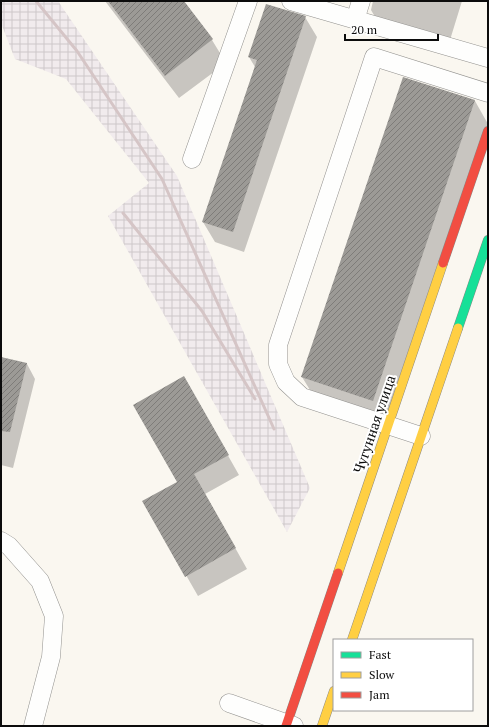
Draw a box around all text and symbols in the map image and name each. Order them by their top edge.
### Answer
scale bar [345,16,438,42]
text: 20 m [351,22,378,37]
street label: Чугунная улица [348,372,400,476]
legend [333,639,473,711]
text: Fast [369,647,392,662]
text: Slow [369,667,395,682]
text: Jam [369,687,390,702]

